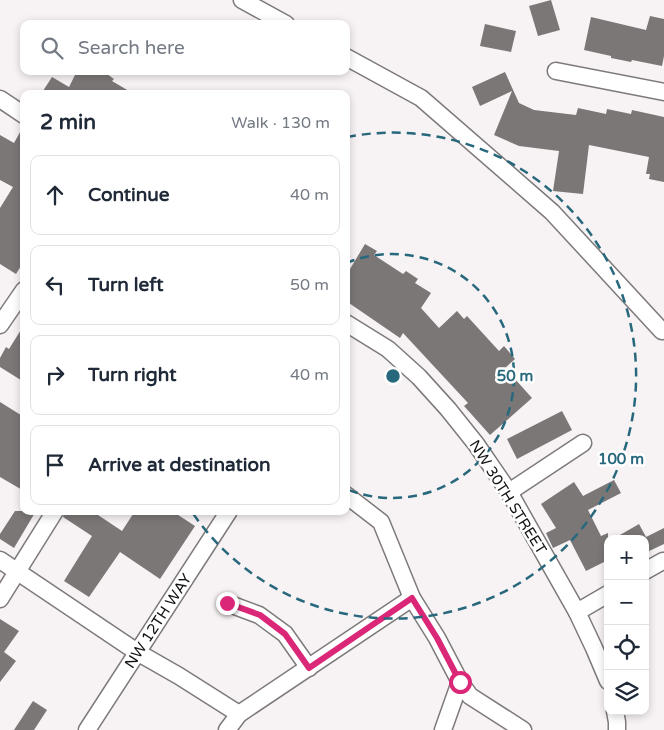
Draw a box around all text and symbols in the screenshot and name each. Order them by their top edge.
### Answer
search box [20,20,350,75]
icon: search [38,34,66,62]
text: Search here [78,37,185,59]
text: 2 min [40,110,96,135]
text: Walk · 130 m [231,113,330,133]
icon: ahead [41,181,69,209]
text: Continue [88,184,170,206]
text: 40 m [290,185,329,205]
icon: left [41,271,69,299]
text: Turn left [88,274,164,296]
text: 50 m [290,275,329,295]
icon: right [41,361,69,389]
text: Turn right [88,364,176,386]
text: 40 m [290,365,329,385]
centre of rings [384,367,402,385]
text: 50 m [497,367,533,385]
street label: NW 30TH STREET [466,437,550,557]
text: 100 m [598,450,644,468]
icon: arrive [41,451,69,479]
text: Arrive at destination [88,454,271,476]
map controls [604,535,649,715]
button: + [604,535,649,580]
street label: NW 12TH WAY [121,570,196,672]
button: − [604,580,649,625]
route end [216,592,239,615]
button: locate [604,625,649,670]
button: layers [604,670,649,715]
route start [449,671,472,694]

